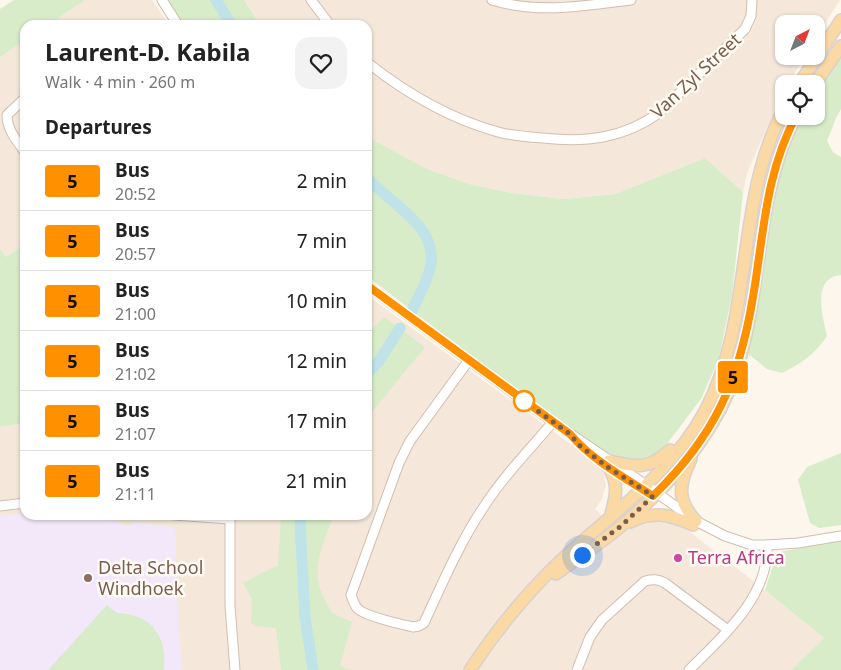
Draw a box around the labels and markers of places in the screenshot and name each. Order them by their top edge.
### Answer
unlabelled marker [513,390,535,412]
place label: Terra Africa [688,545,785,569]
marker: Terra Africa [672,552,684,564]
place label: Delta School Windhoek [98,555,203,600]
marker: Delta School Windhoek [82,572,94,584]

